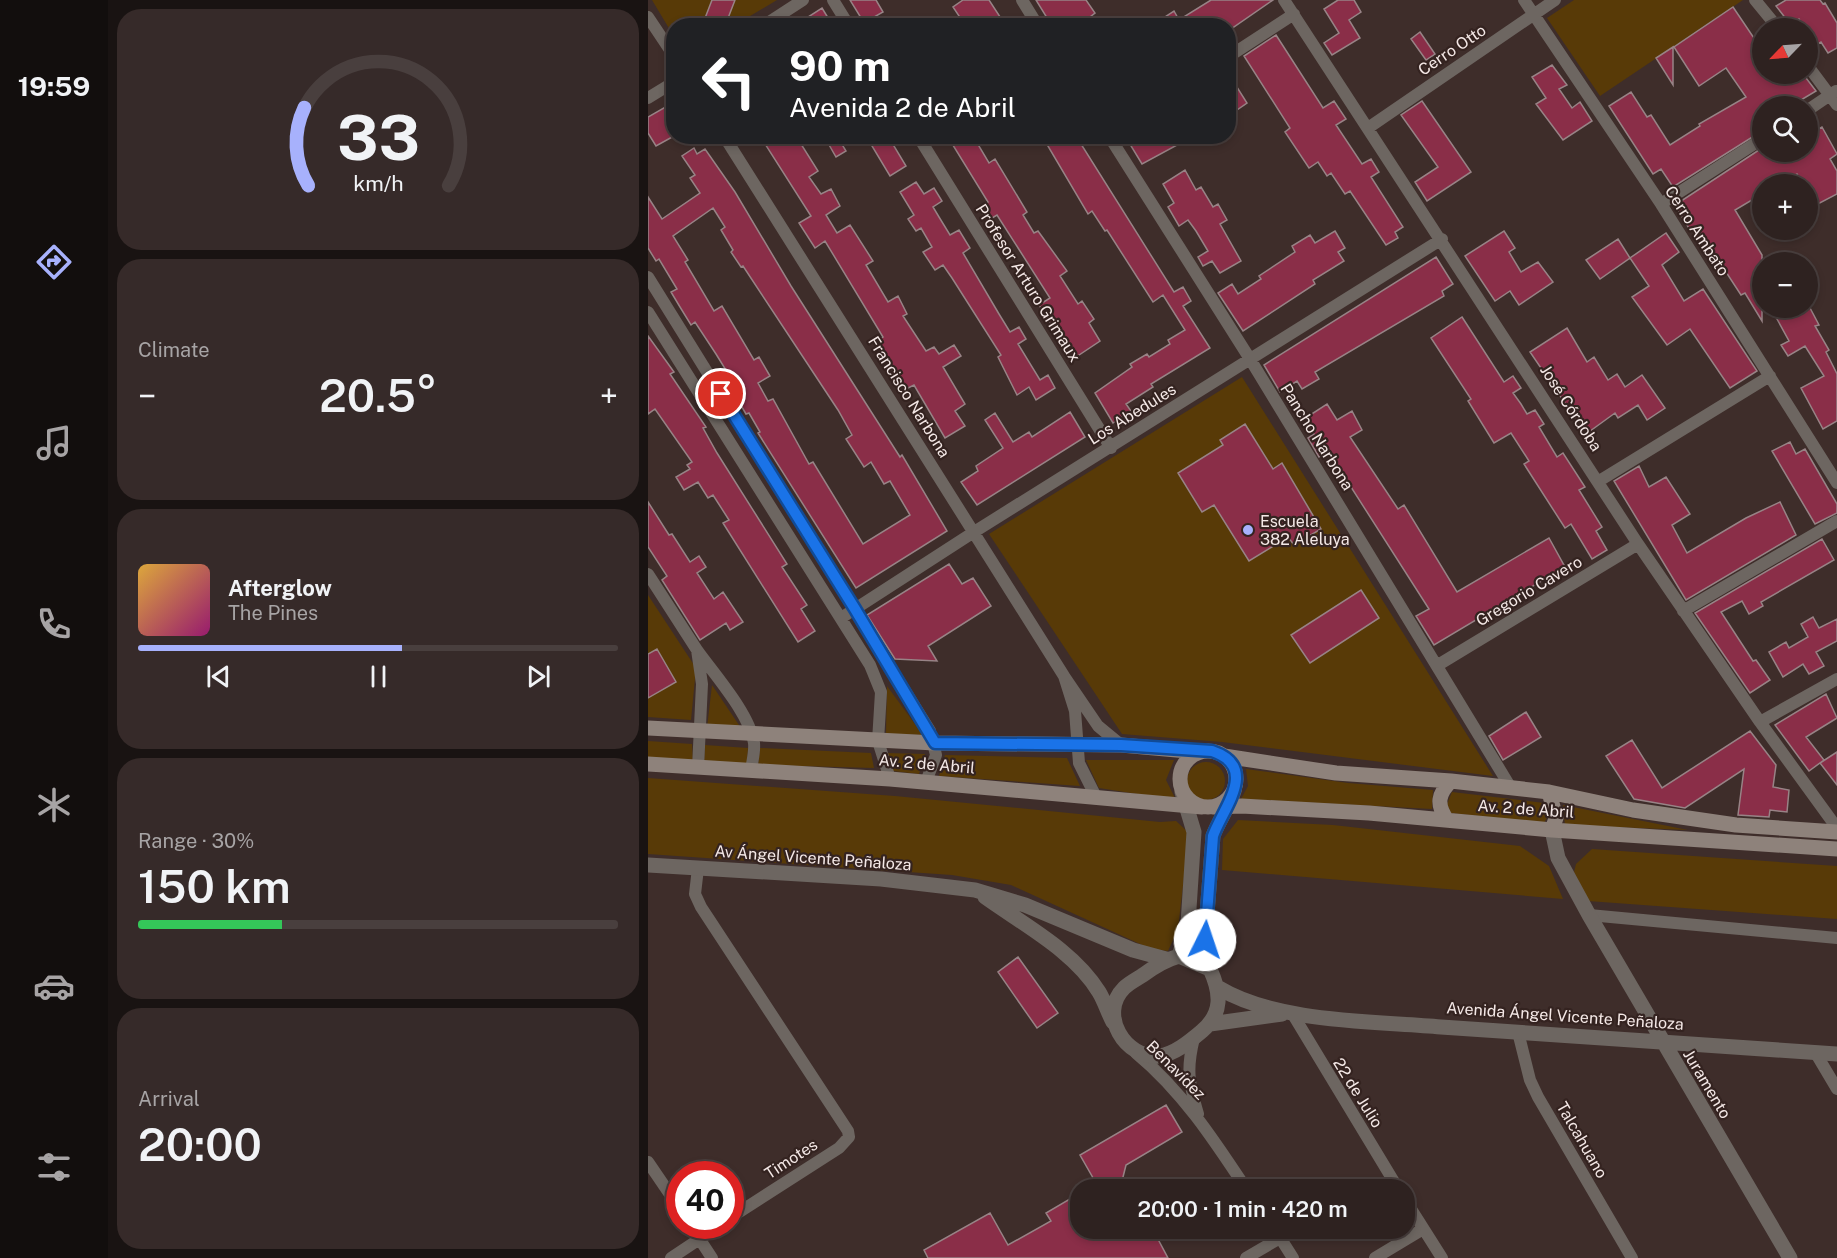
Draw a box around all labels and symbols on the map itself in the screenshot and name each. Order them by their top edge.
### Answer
north arrow [1752,18,1818,84]
street label: Cerro Otto [1415,20,1489,80]
street label: Cerro Ambato [1661,182,1733,280]
street label: Profesor Arturo Grimaux [972,201,1084,365]
street label: Francisco Narbona [864,333,954,461]
street label: José Córdoba [1536,361,1606,455]
pin [695,368,746,419]
street label: Los Abedules [1084,379,1180,449]
street label: Pancho Narbona [1276,380,1358,494]
place label: Escuela 382 Aleluya [1260,512,1350,549]
marker: Escuela 382 Aleluya [1241,523,1255,537]
street label: Gregorio Cavero [1473,552,1585,630]
street label: Av. 2 de Abril [878,750,976,778]
street label: Av. 2 de Abril [1477,796,1575,822]
street label: Av Ángel Vicente Peñaloza [714,841,912,874]
position arrow [1173,908,1237,972]
street label: Avenida Ángel Vicente Peñaloza [1446,997,1684,1034]
street label: Benavídez [1143,1037,1210,1104]
street label: Juramento [1679,1046,1735,1122]
street label: 22 de Julio [1329,1055,1387,1131]
street label: Talcahuano [1553,1098,1611,1182]
street label: Timotes [761,1135,821,1183]
speed limit sign: 40 [666,1161,744,1239]

